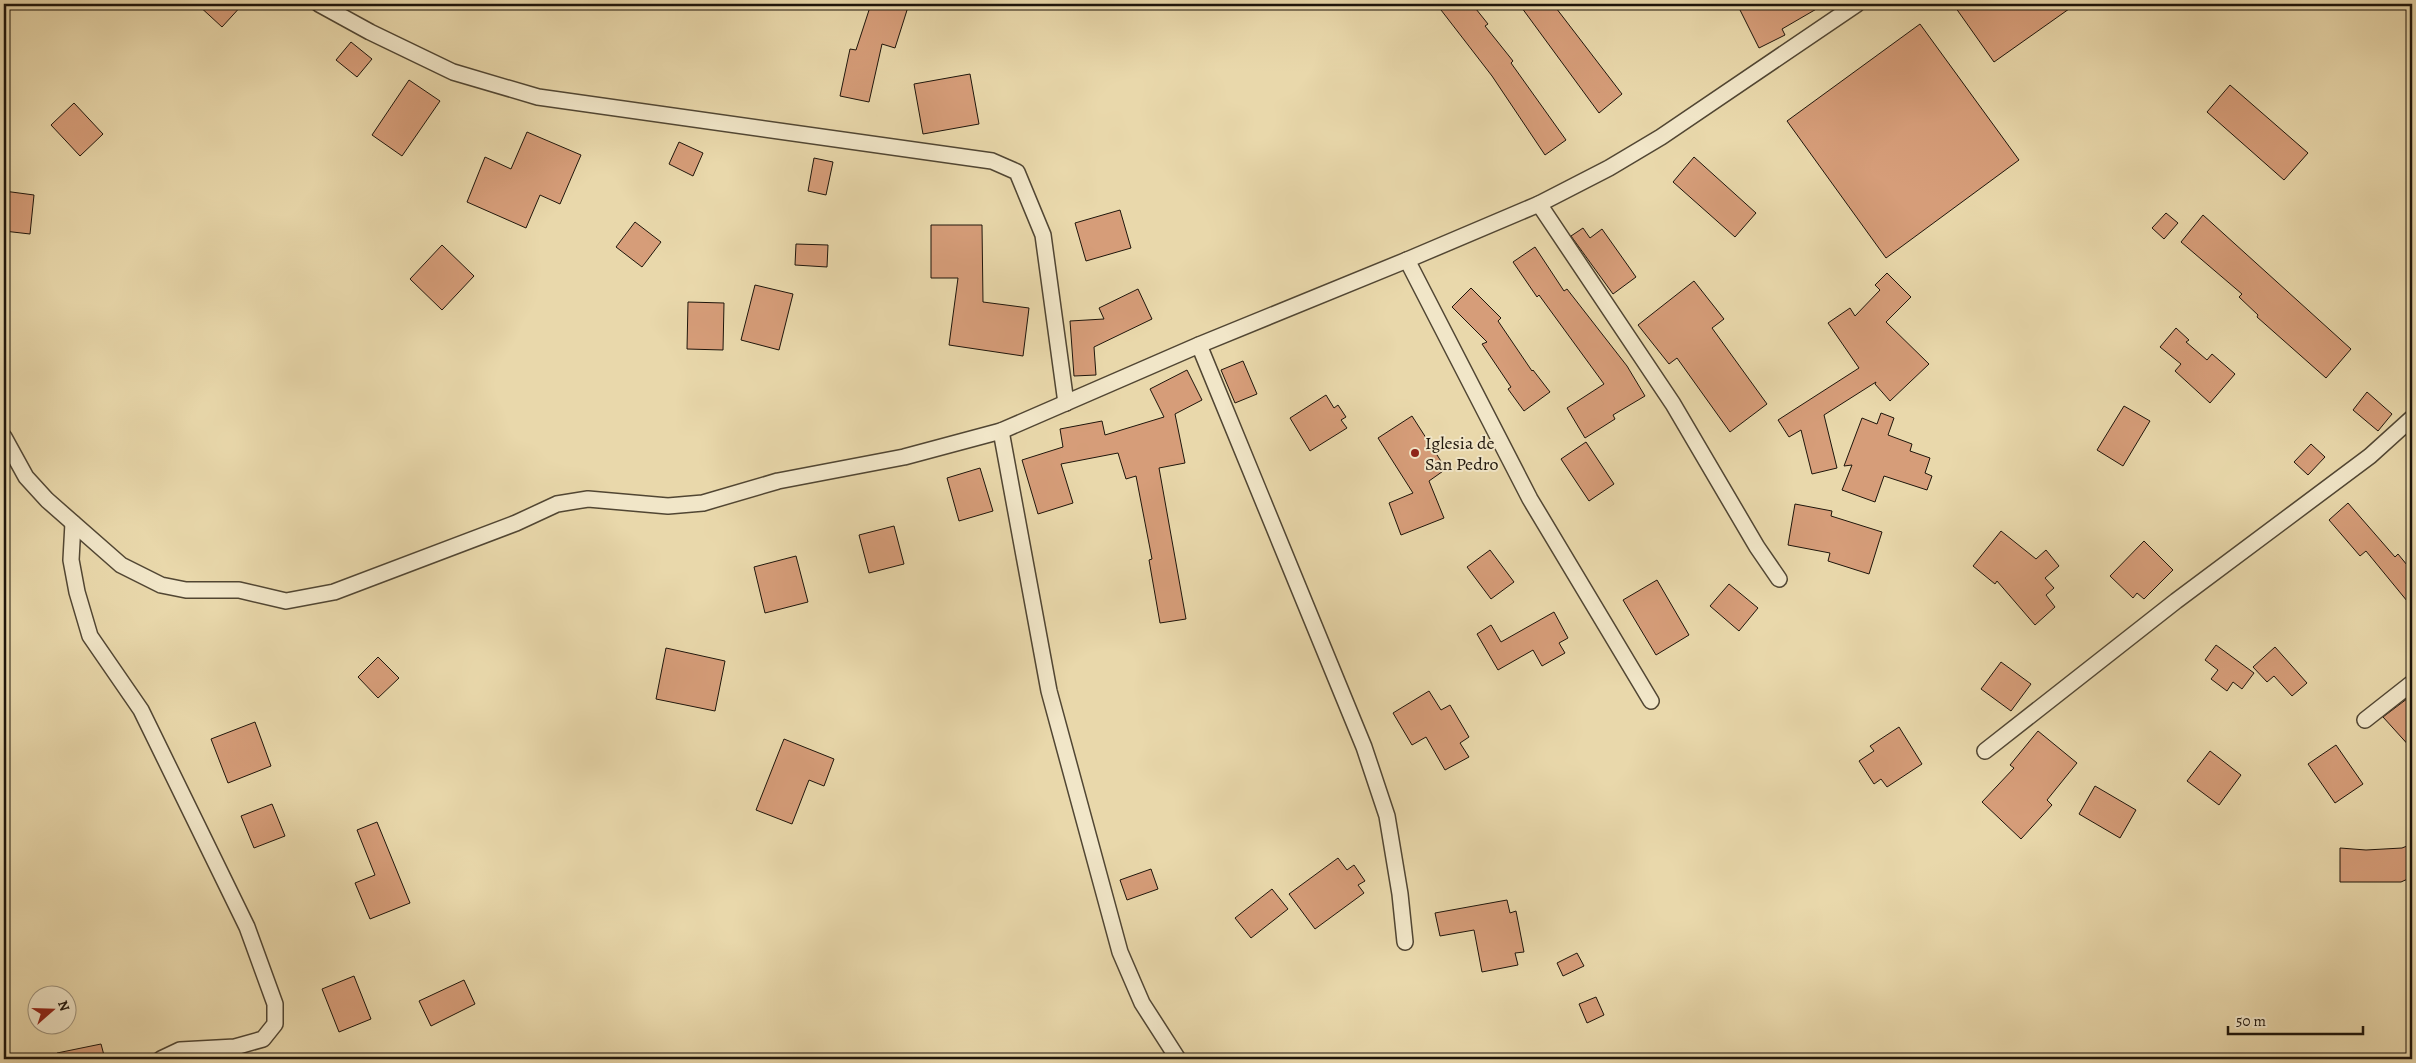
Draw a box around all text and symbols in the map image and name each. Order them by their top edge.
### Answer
place label: Iglesia de San Pedro [1425,431,1499,476]
marker: Iglesia de San Pedro [1409,447,1421,459]
north arrow [28,986,78,1036]
text: N [53,998,74,1014]
scale bar [2228,1003,2364,1035]
text: 50 m [2236,1011,2266,1031]

